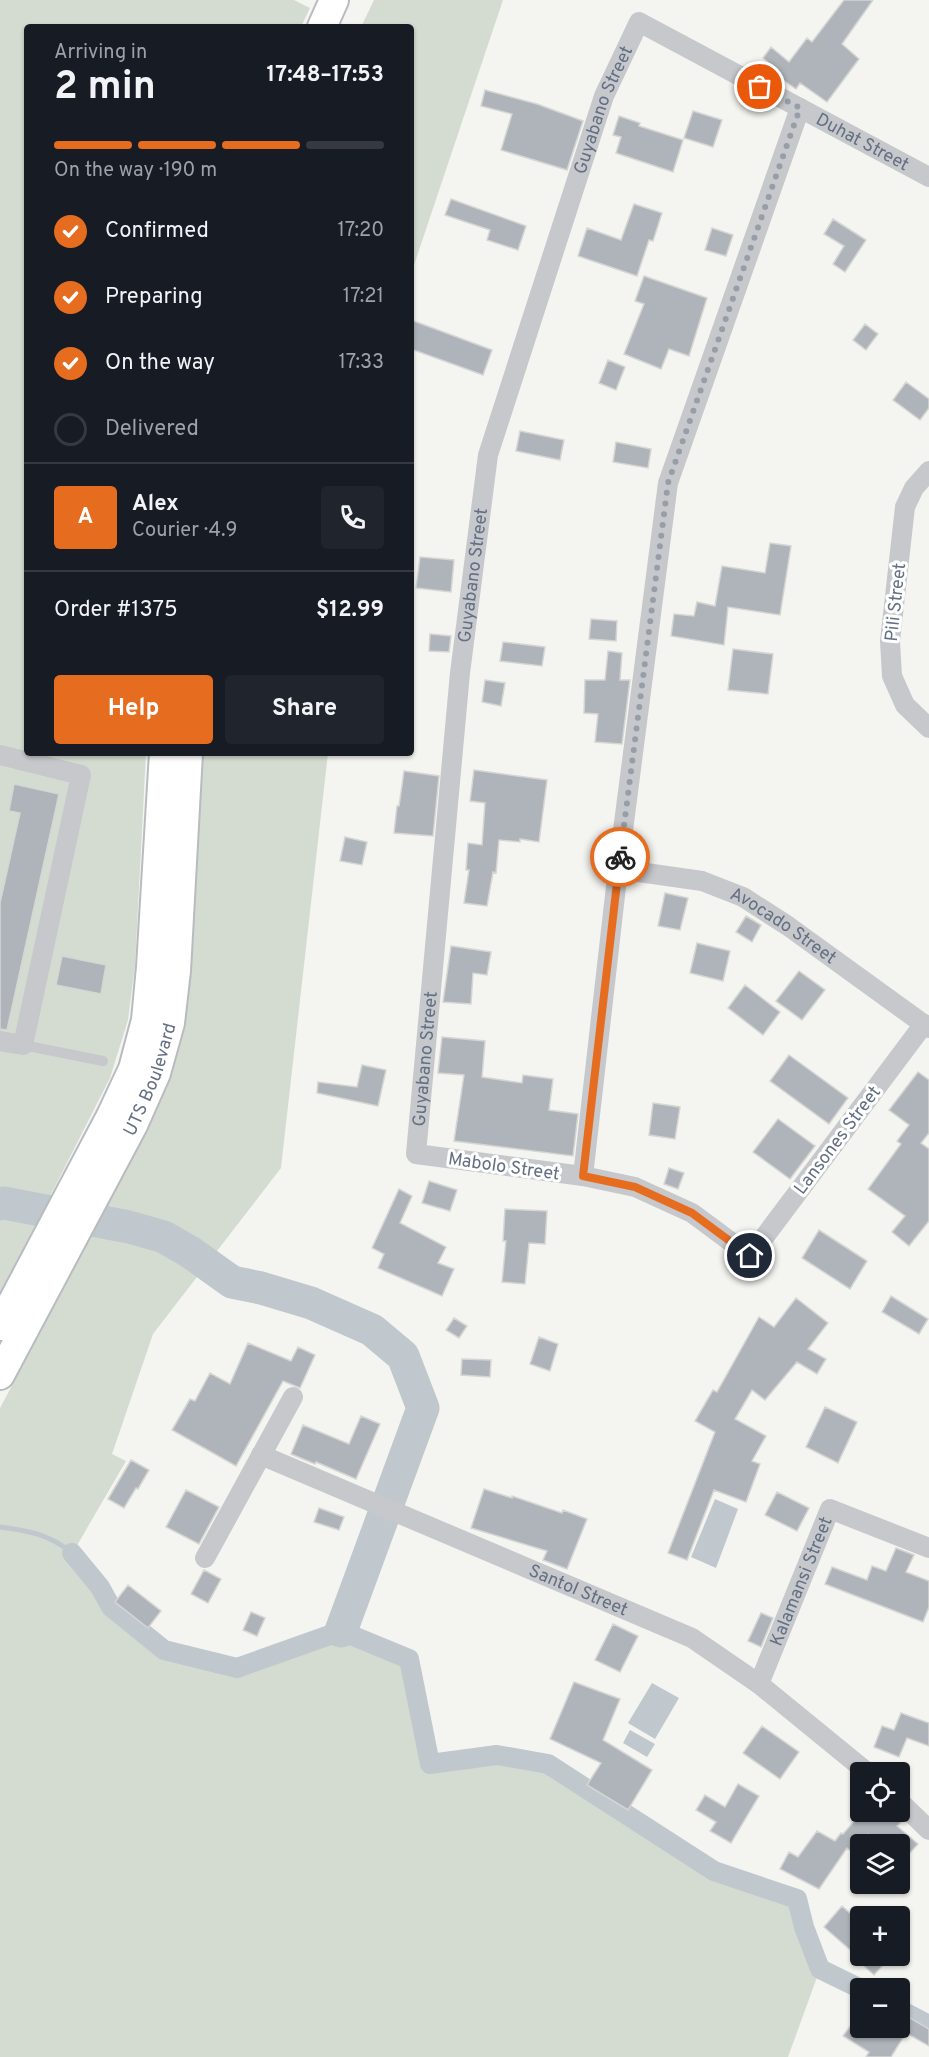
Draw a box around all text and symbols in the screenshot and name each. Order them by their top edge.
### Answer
text: Arriving in [54,40,147,66]
street label: Guyabano Street [569,43,639,177]
pin [734,61,785,112]
text: 17:48–17:53 [267,62,384,89]
text: 2 min [54,64,156,113]
icon: bag [743,70,776,103]
street label: Duhat Street [811,109,913,177]
text: On the way · 190 m [54,158,217,184]
icon: check [54,215,87,248]
text: Confirmed [105,218,209,245]
text: 17:20 [337,218,384,244]
icon: check [54,281,87,314]
text: Preparing [105,284,203,311]
text: 17:21 [343,284,384,310]
icon: check [54,347,87,380]
text: On the way [105,350,215,377]
text: 17:33 [338,350,384,376]
text: Delivered [105,416,199,443]
button: phone [321,486,384,549]
text: Alex [132,491,179,518]
text: A [78,504,93,531]
street label: Guyabano Street [454,507,494,644]
text: Courier · 4.9 [132,518,237,544]
street label: Pili Street [881,562,912,643]
text: Order #1375 [54,597,178,624]
text: $12.99 [316,597,384,624]
button: Help [54,675,213,744]
button: Share [225,675,384,744]
courier [590,827,650,887]
icon: bike [604,841,637,874]
street label: Avocado Street [727,883,840,970]
street label: Guyabano Street [409,990,444,1128]
street label: UTS Boulevard [119,1021,182,1141]
street label: Lansones Street [790,1082,887,1200]
street label: Mabolo Street [447,1148,561,1187]
pin [724,1230,775,1281]
icon: home [733,1239,766,1272]
street label: Kalamansi Street [766,1514,839,1650]
street label: Santol Street [525,1560,631,1622]
map controls [850,1762,910,2038]
button: locate [850,1762,910,1822]
button: layers [850,1834,910,1894]
button: + [850,1906,910,1966]
button: − [850,1978,910,2038]

